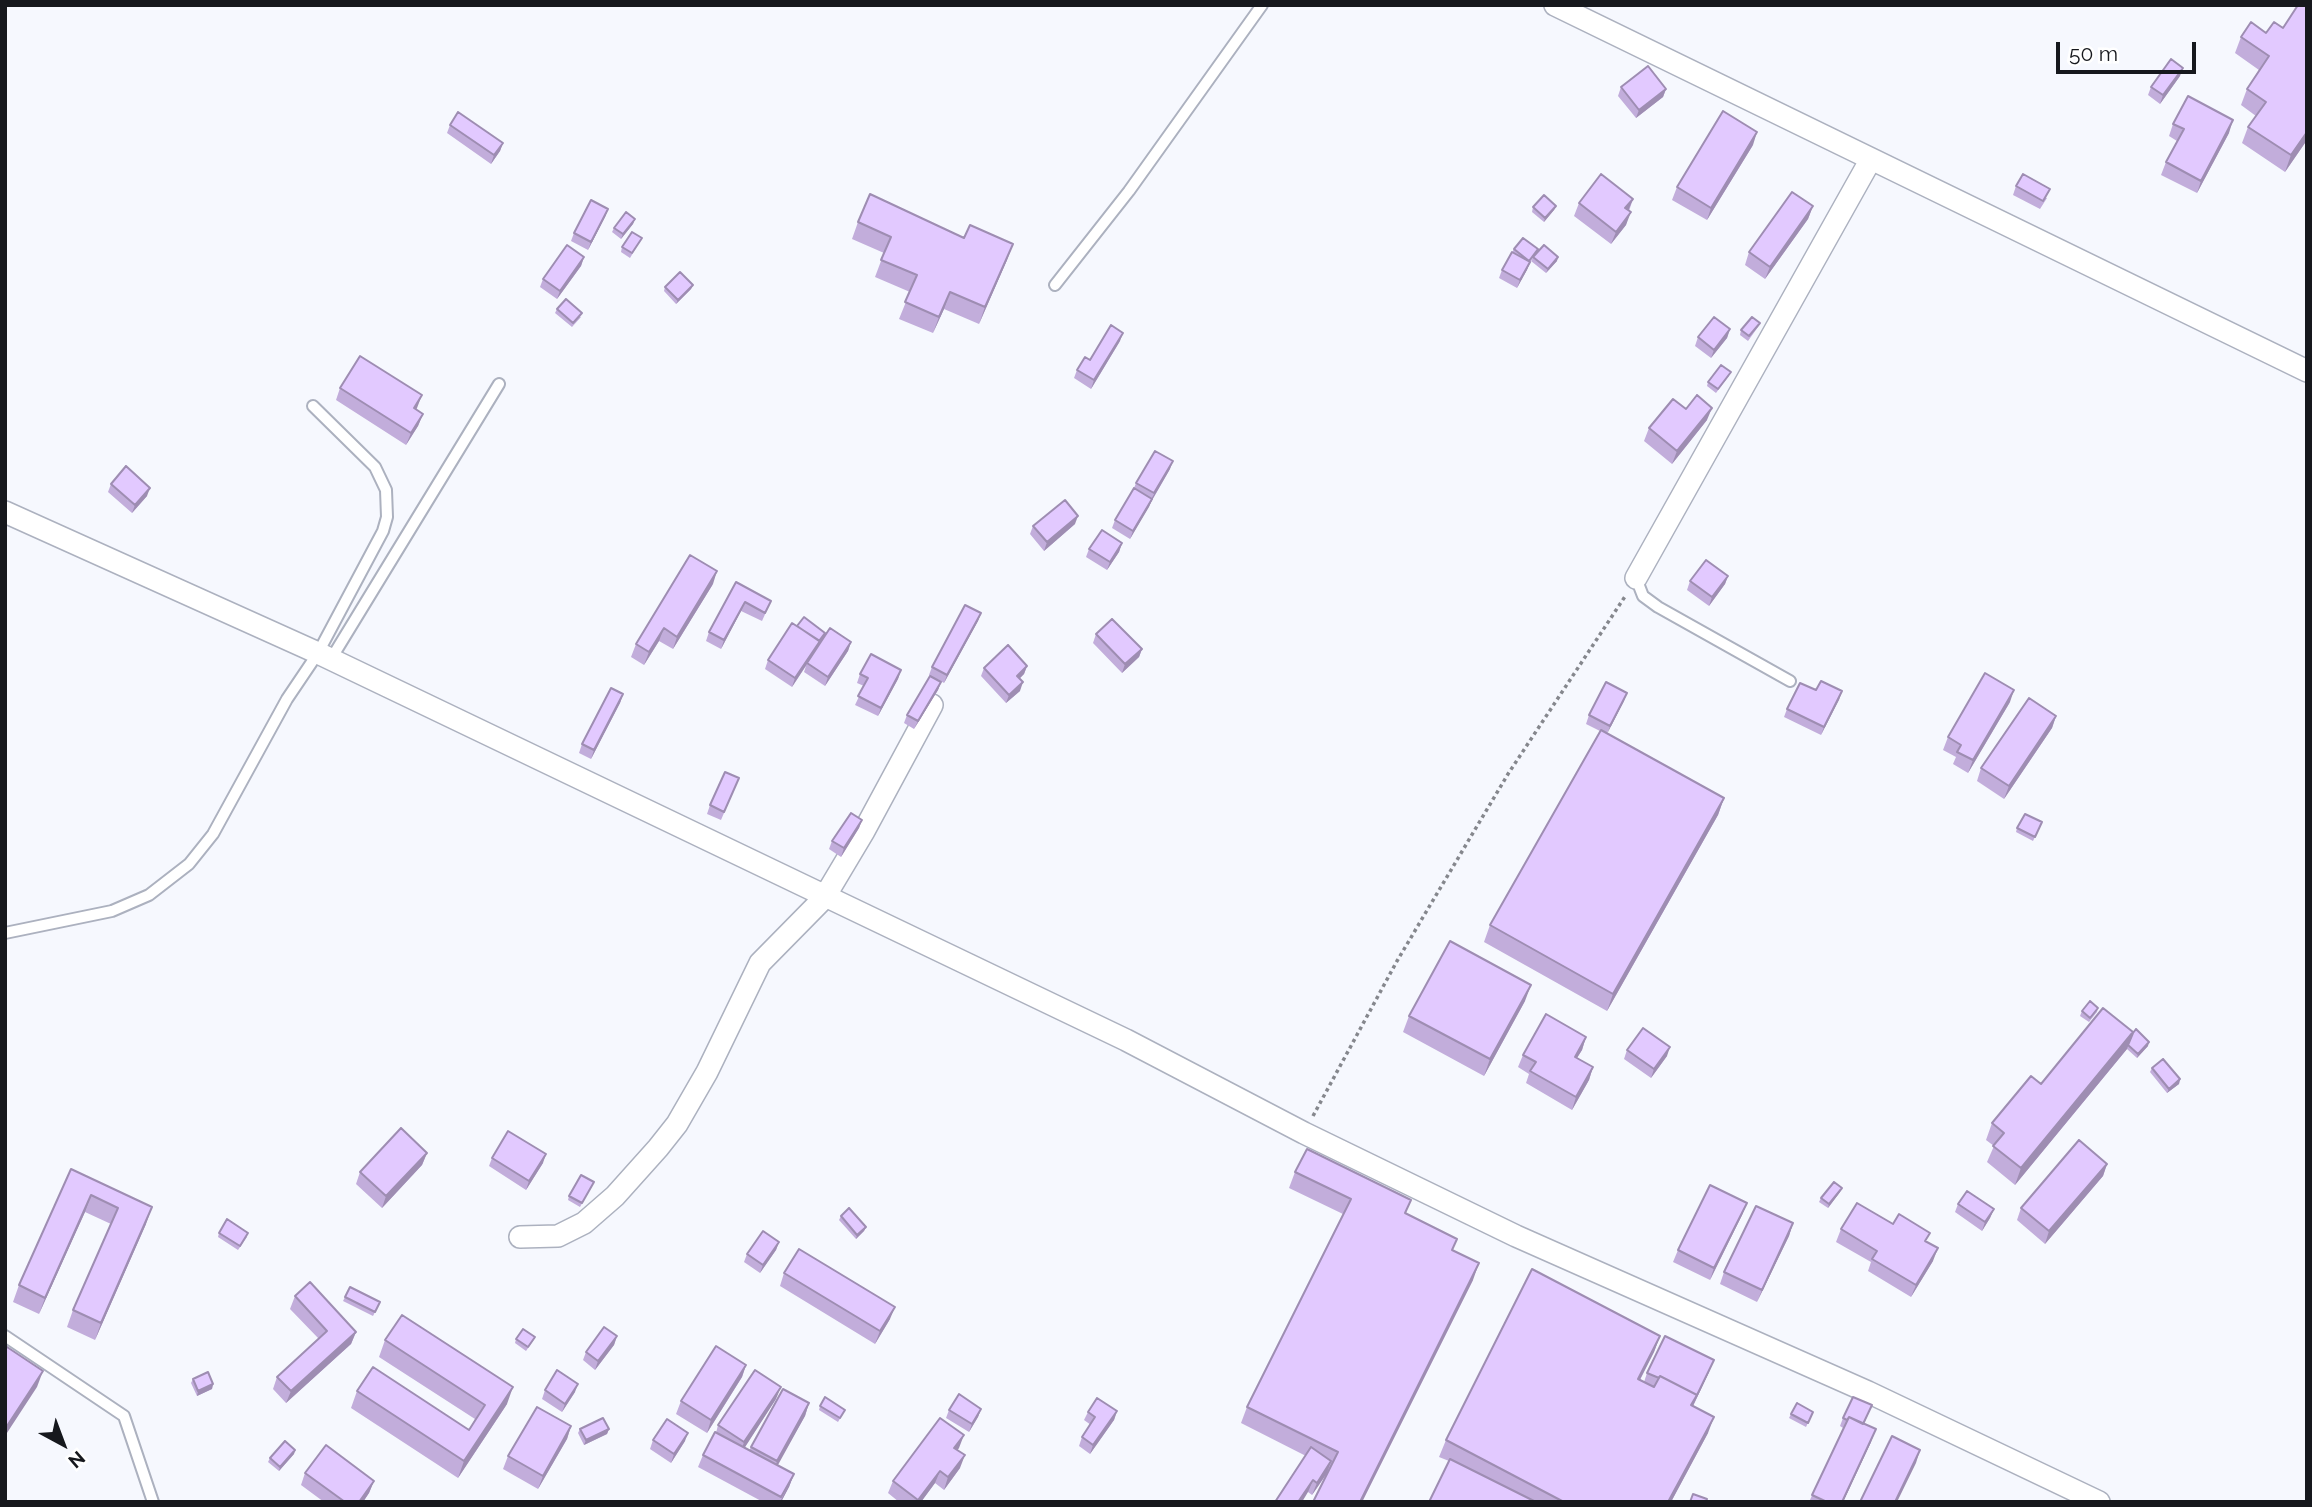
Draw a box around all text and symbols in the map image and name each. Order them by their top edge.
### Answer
scale bar [2060,28,2200,72]
text: 50 m [2069,41,2118,66]
north arrow [28,1409,98,1479]
text: N [64,1447,89,1473]

